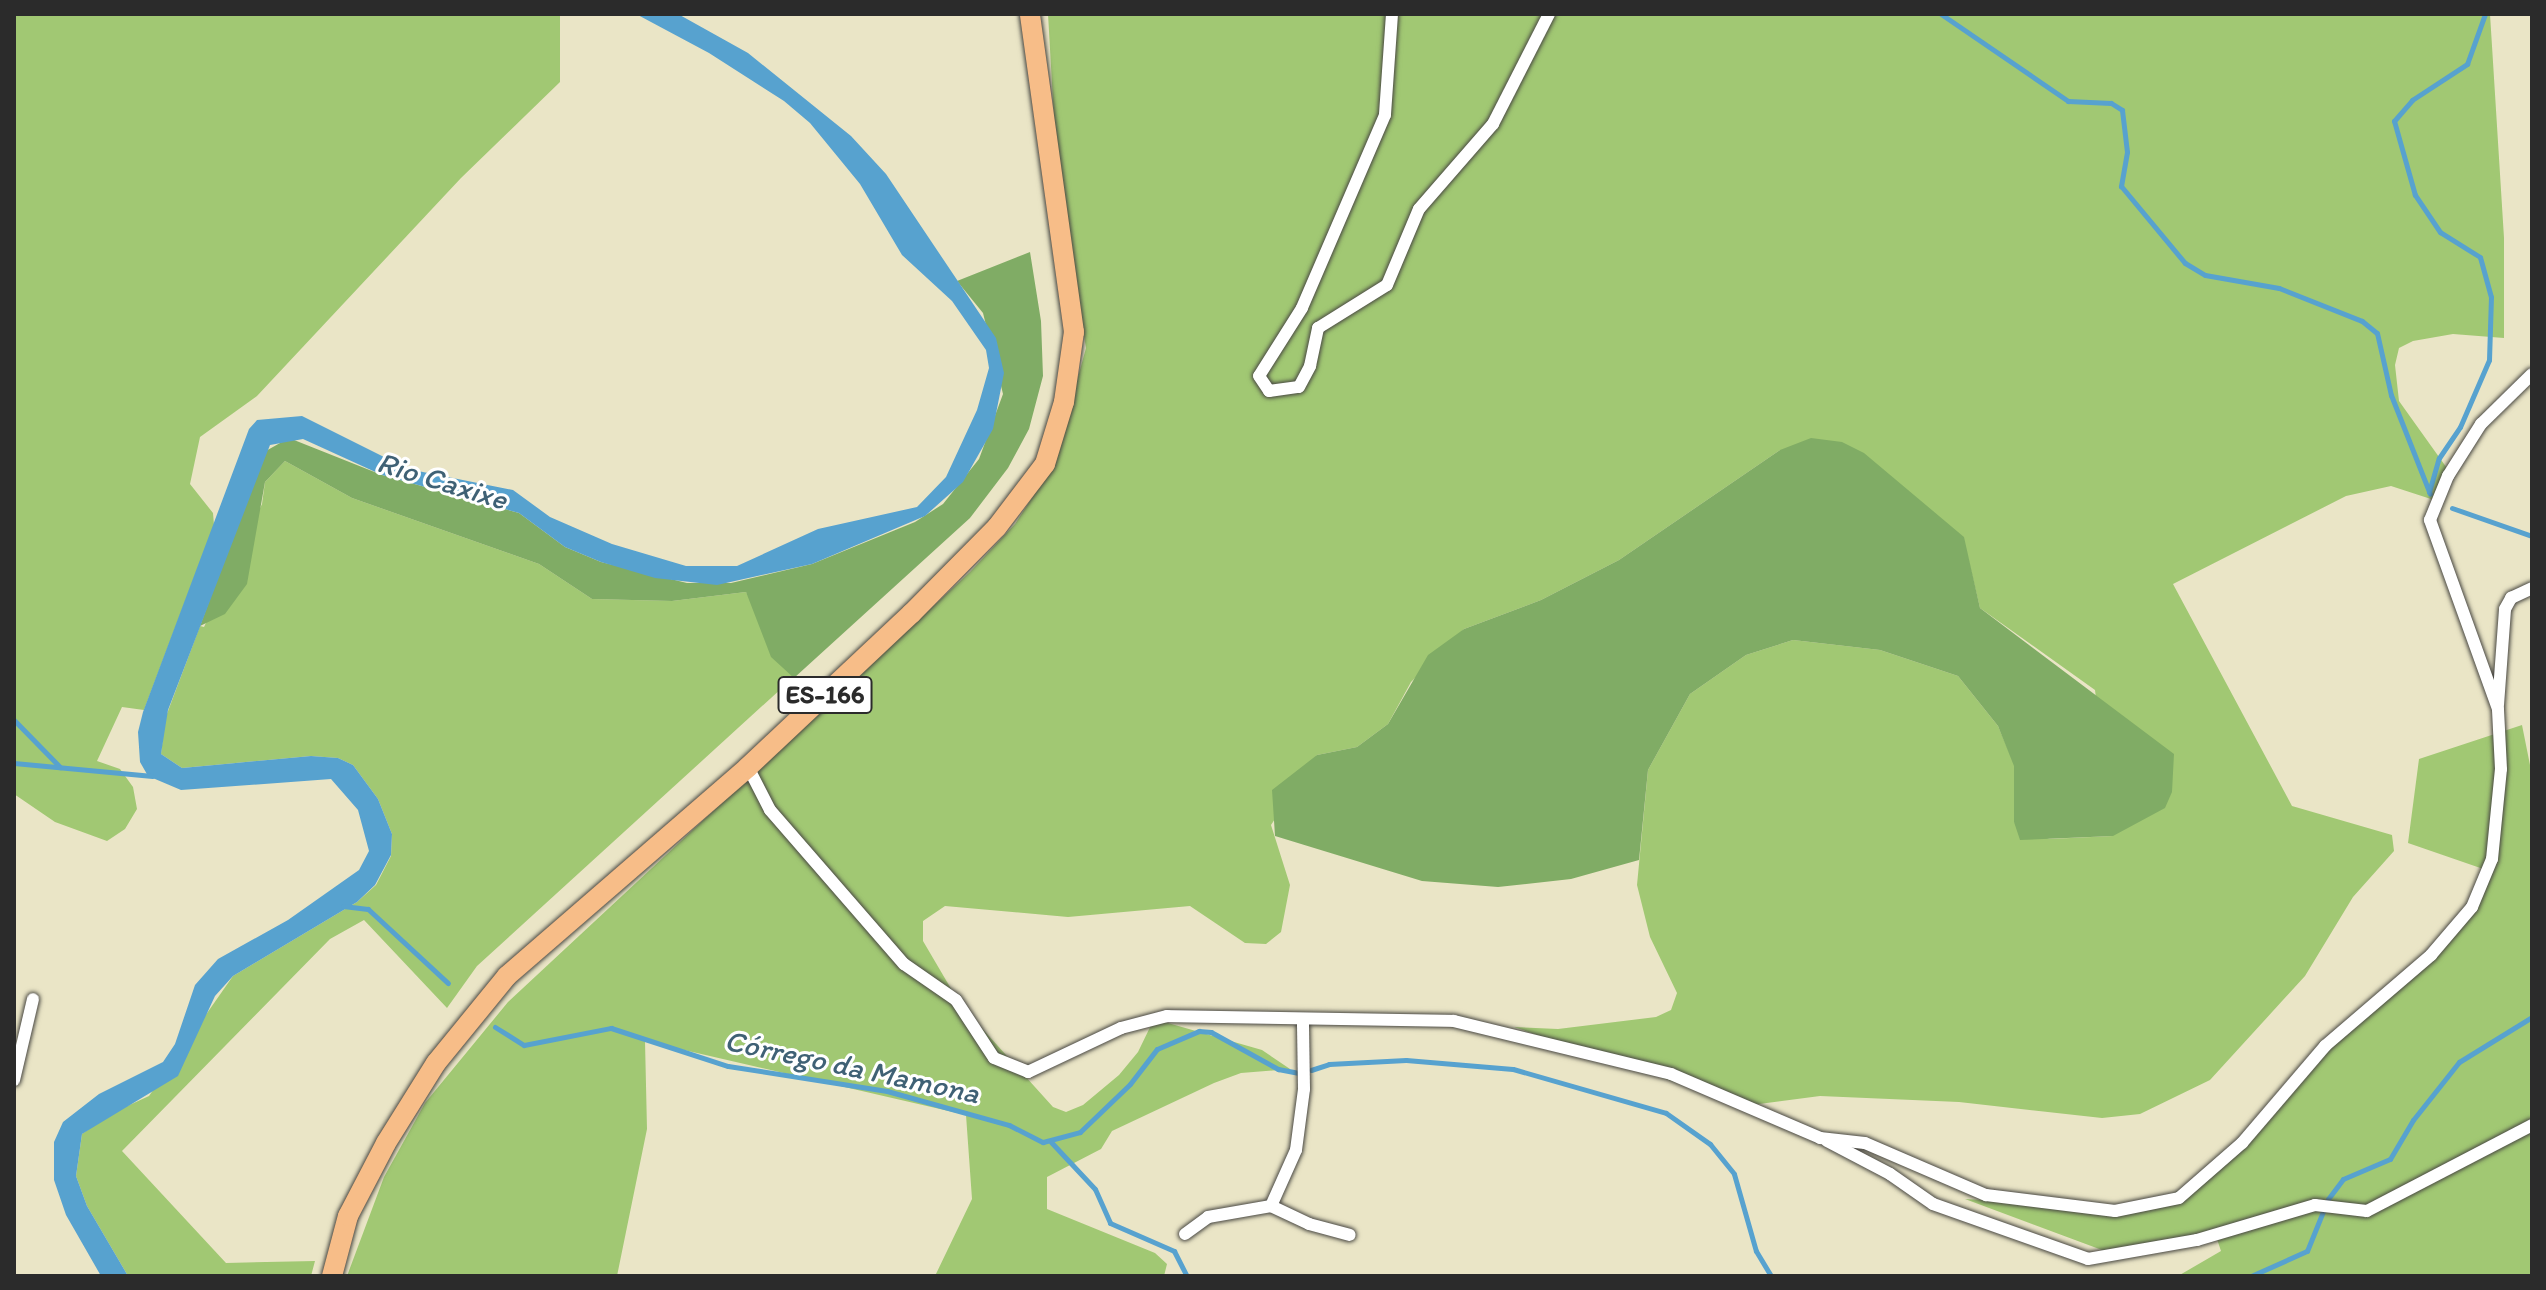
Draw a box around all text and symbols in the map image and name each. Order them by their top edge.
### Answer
water label: Rio Caxixe [373,444,511,518]
road number: ES-166 [777,673,873,717]
water label: Córrego da Mamona [721,1022,983,1112]

